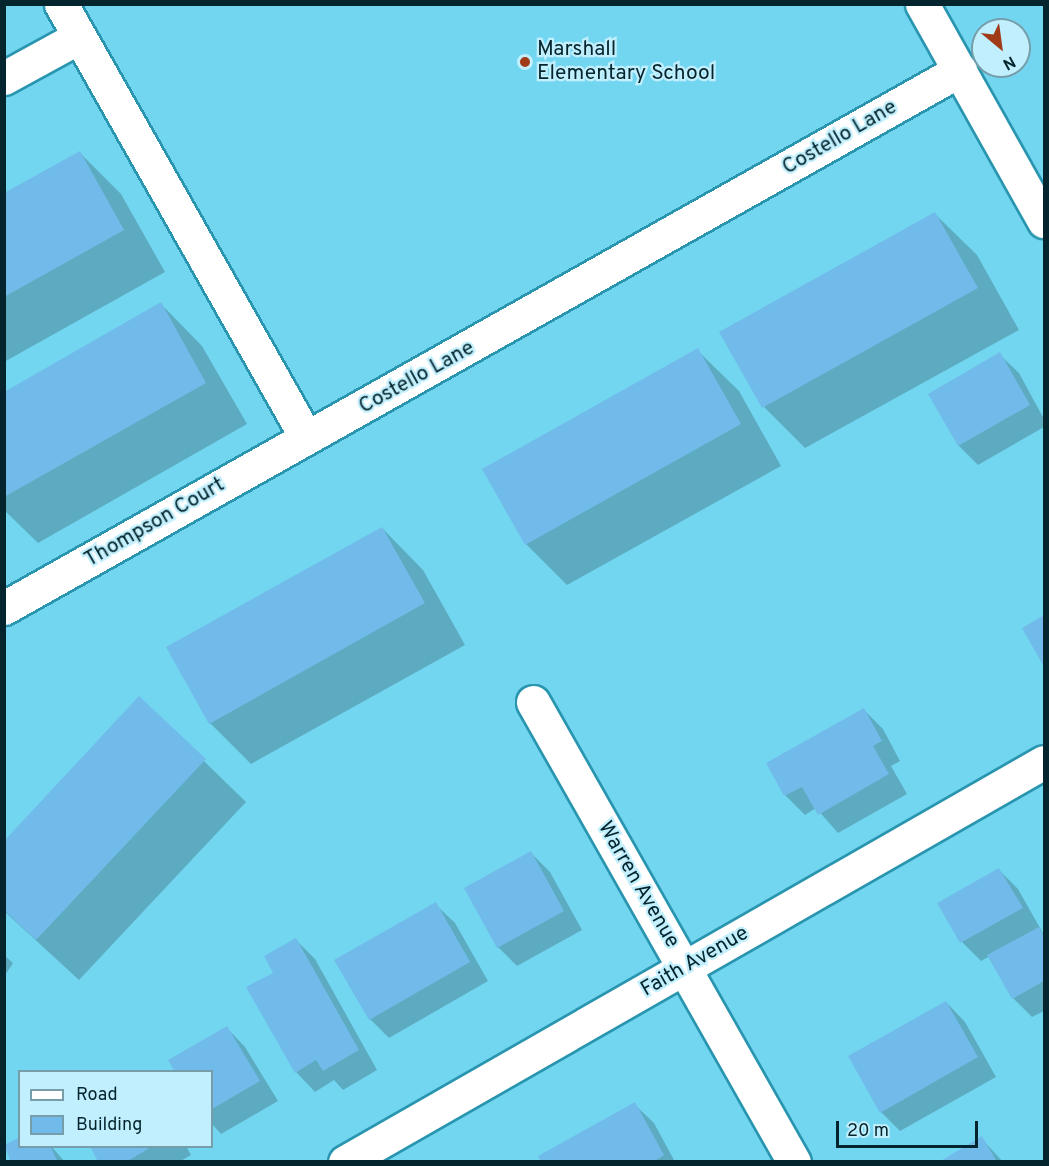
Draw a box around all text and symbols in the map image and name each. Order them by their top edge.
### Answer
north arrow [971,18,1031,78]
place label: Marshall Elementary School [537,37,715,87]
text: N [999,50,1019,74]
marker: Marshall Elementary School [518,55,532,69]
street label: Costello Lane [778,95,902,181]
street label: Costello Lane [355,336,479,420]
street label: Thompson Court [80,473,230,573]
street label: Warren Avenue [591,817,685,953]
street label: Faith Avenue [636,921,754,1003]
legend [18,1070,213,1148]
text: Road [76,1084,118,1107]
scale bar [839,1109,982,1147]
text: Building [76,1114,142,1137]
text: 20 m [847,1120,889,1143]

